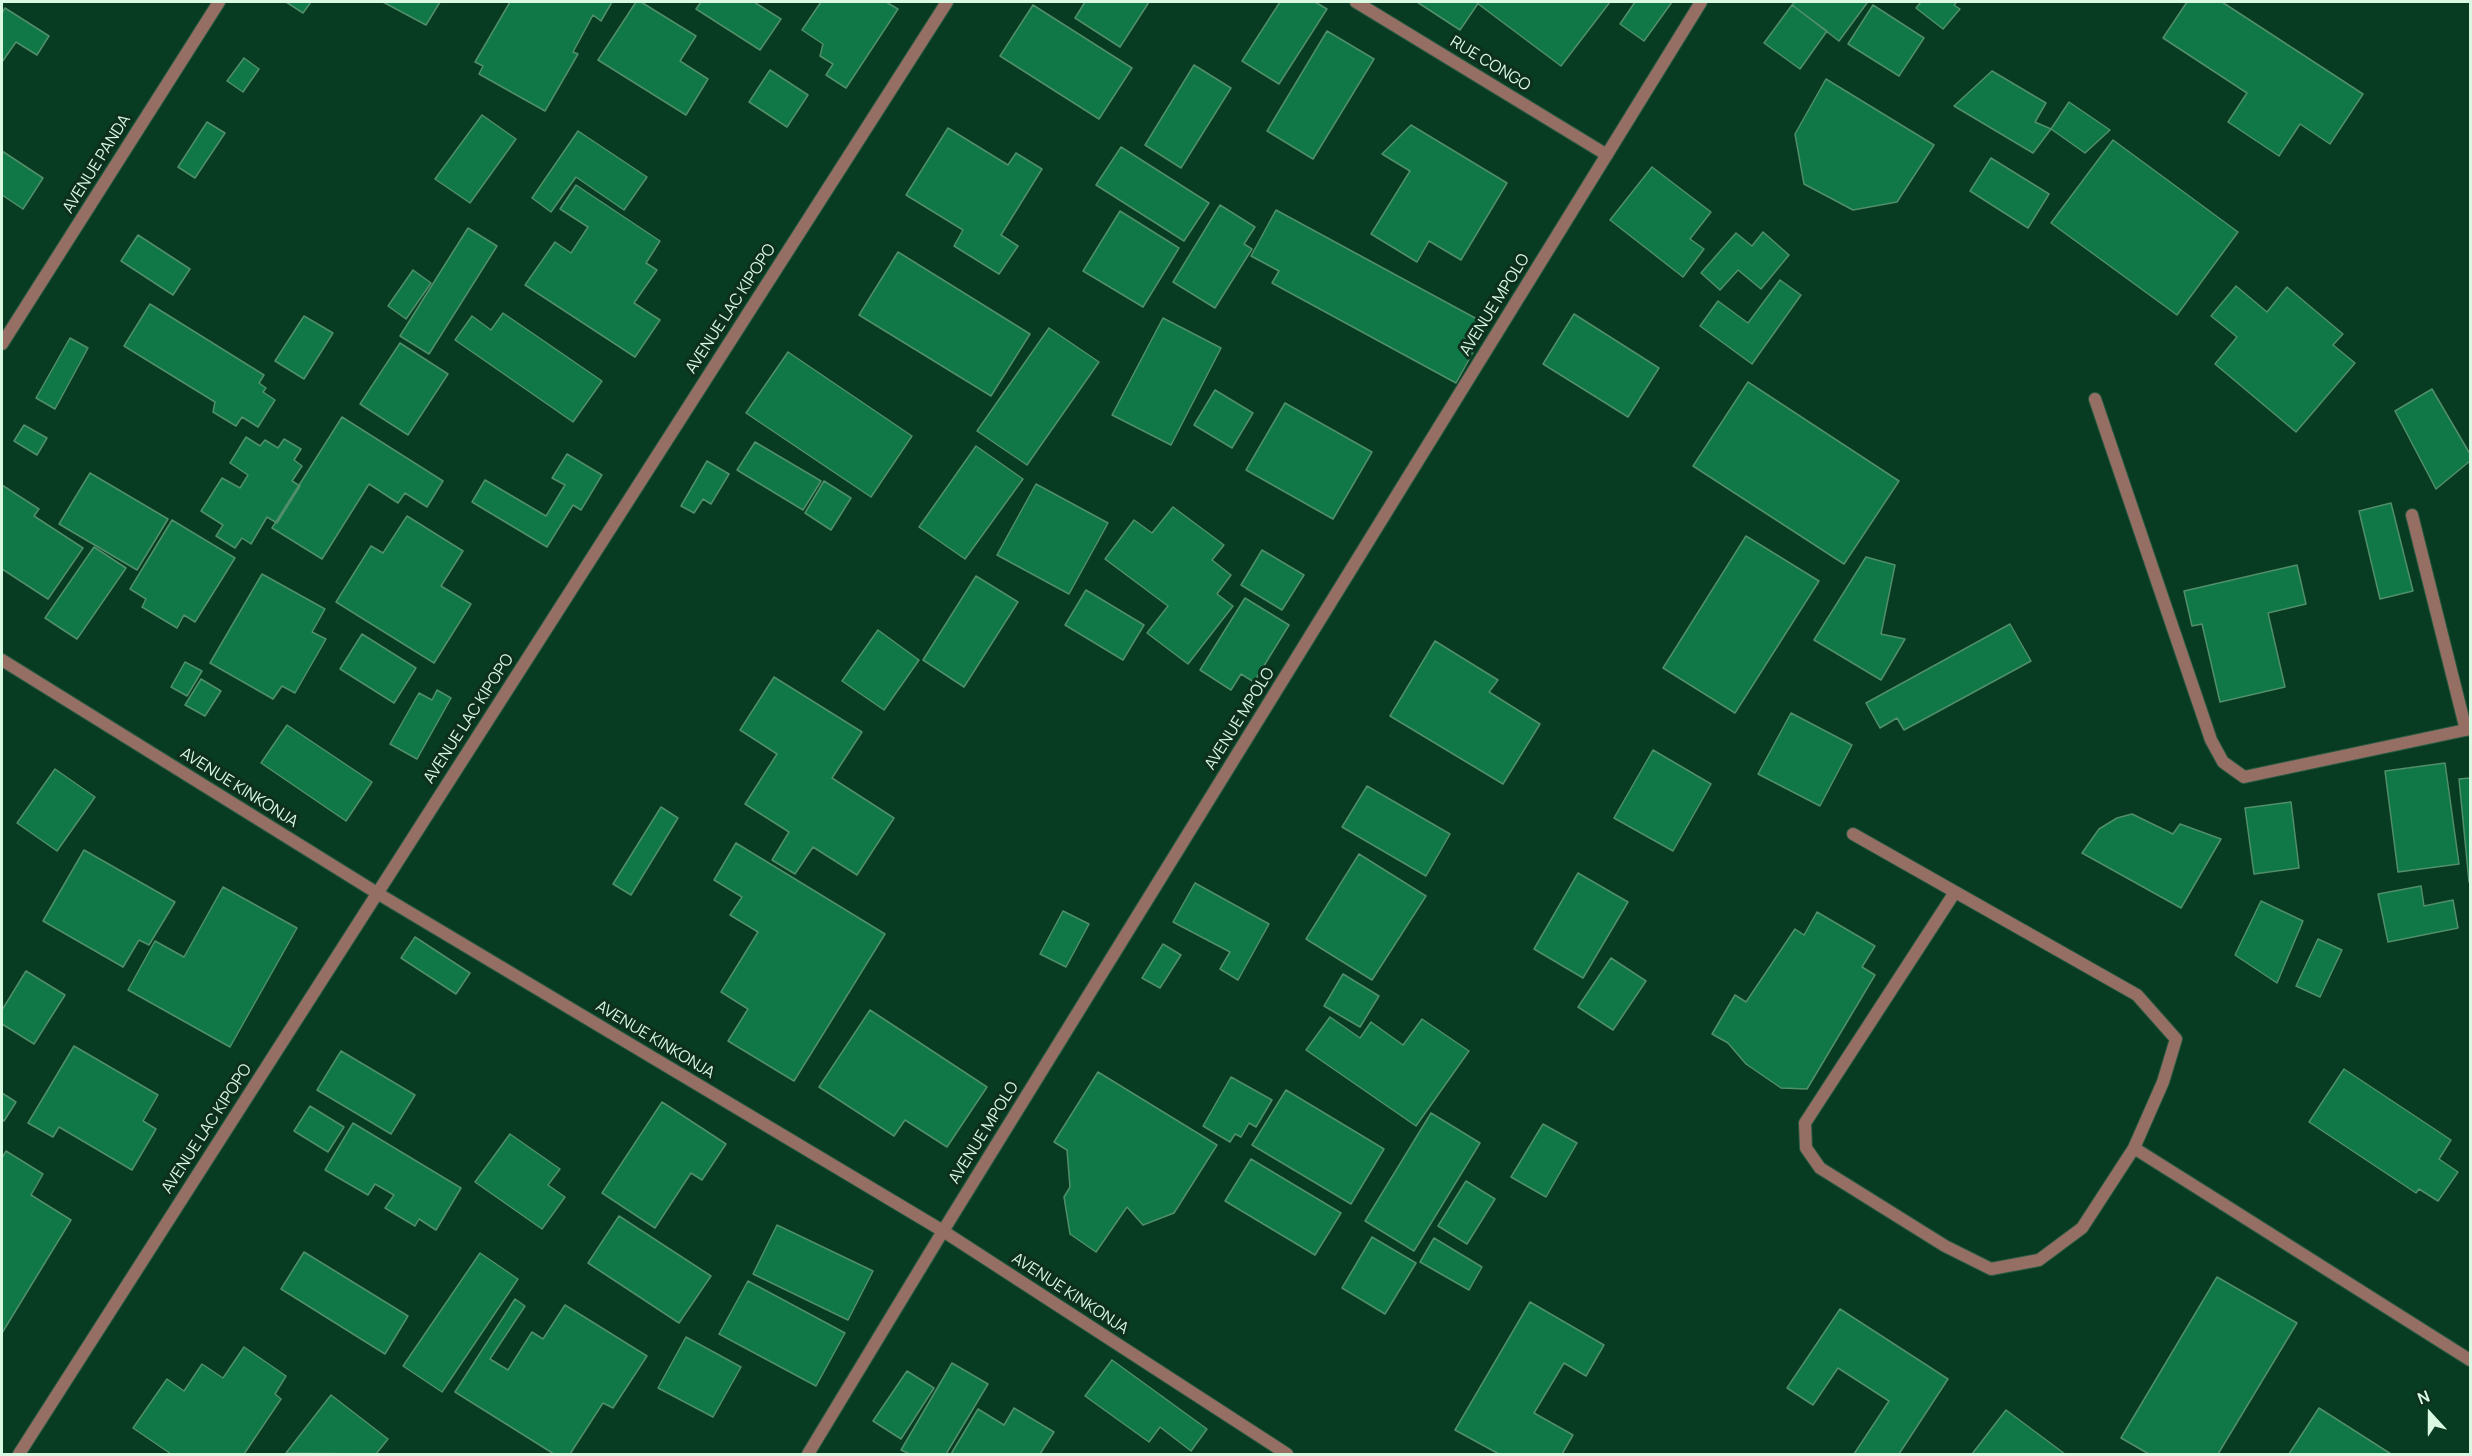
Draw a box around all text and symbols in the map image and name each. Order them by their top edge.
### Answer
street label: RUE CONGO [1446,32,1534,96]
street label: AVENUE PANDA [59,111,135,217]
street label: AVENUE LAC KIPOPO [682,241,780,377]
street label: AVENUE MPOLO [1456,251,1534,359]
street label: AVENUE LAC KIPOPO [420,651,518,787]
street label: AVENUE MPOLO [1201,665,1279,773]
street label: AVENUE KINKONJA [177,744,301,832]
street label: AVENUE KINKONJA [592,997,718,1083]
street label: AVENUE LAC KIPOPO [158,1061,256,1197]
street label: AVENUE MPOLO [945,1079,1023,1187]
street label: AVENUE KINKONJA [1008,1249,1132,1339]
north arrow [2400,1384,2460,1444]
text: N [2414,1385,2433,1410]

